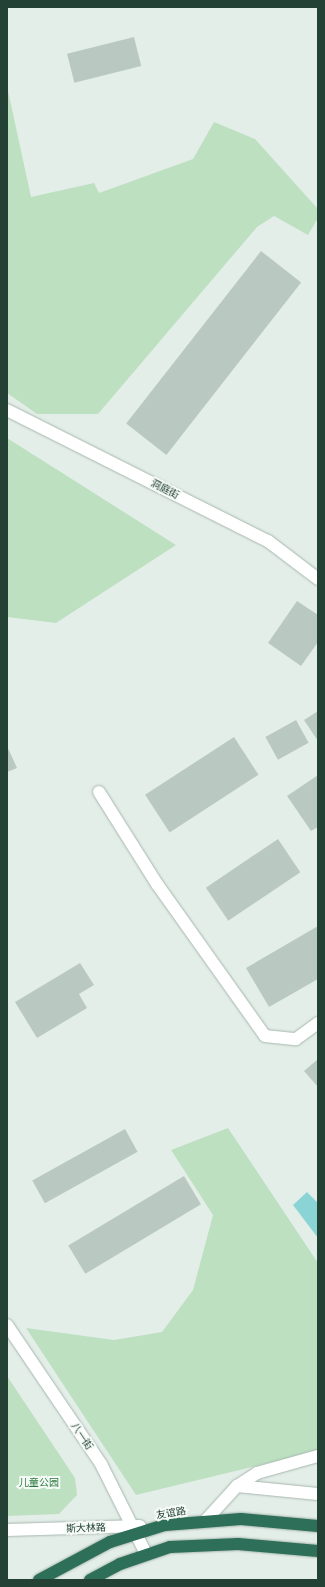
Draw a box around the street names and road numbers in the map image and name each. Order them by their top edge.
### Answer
street label: 洞庭街 [149,477,181,501]
street label: 八一街 [69,1420,95,1452]
street label: 友谊路 [155,1505,187,1521]
street label: 斯大林路 [66,1521,106,1535]

